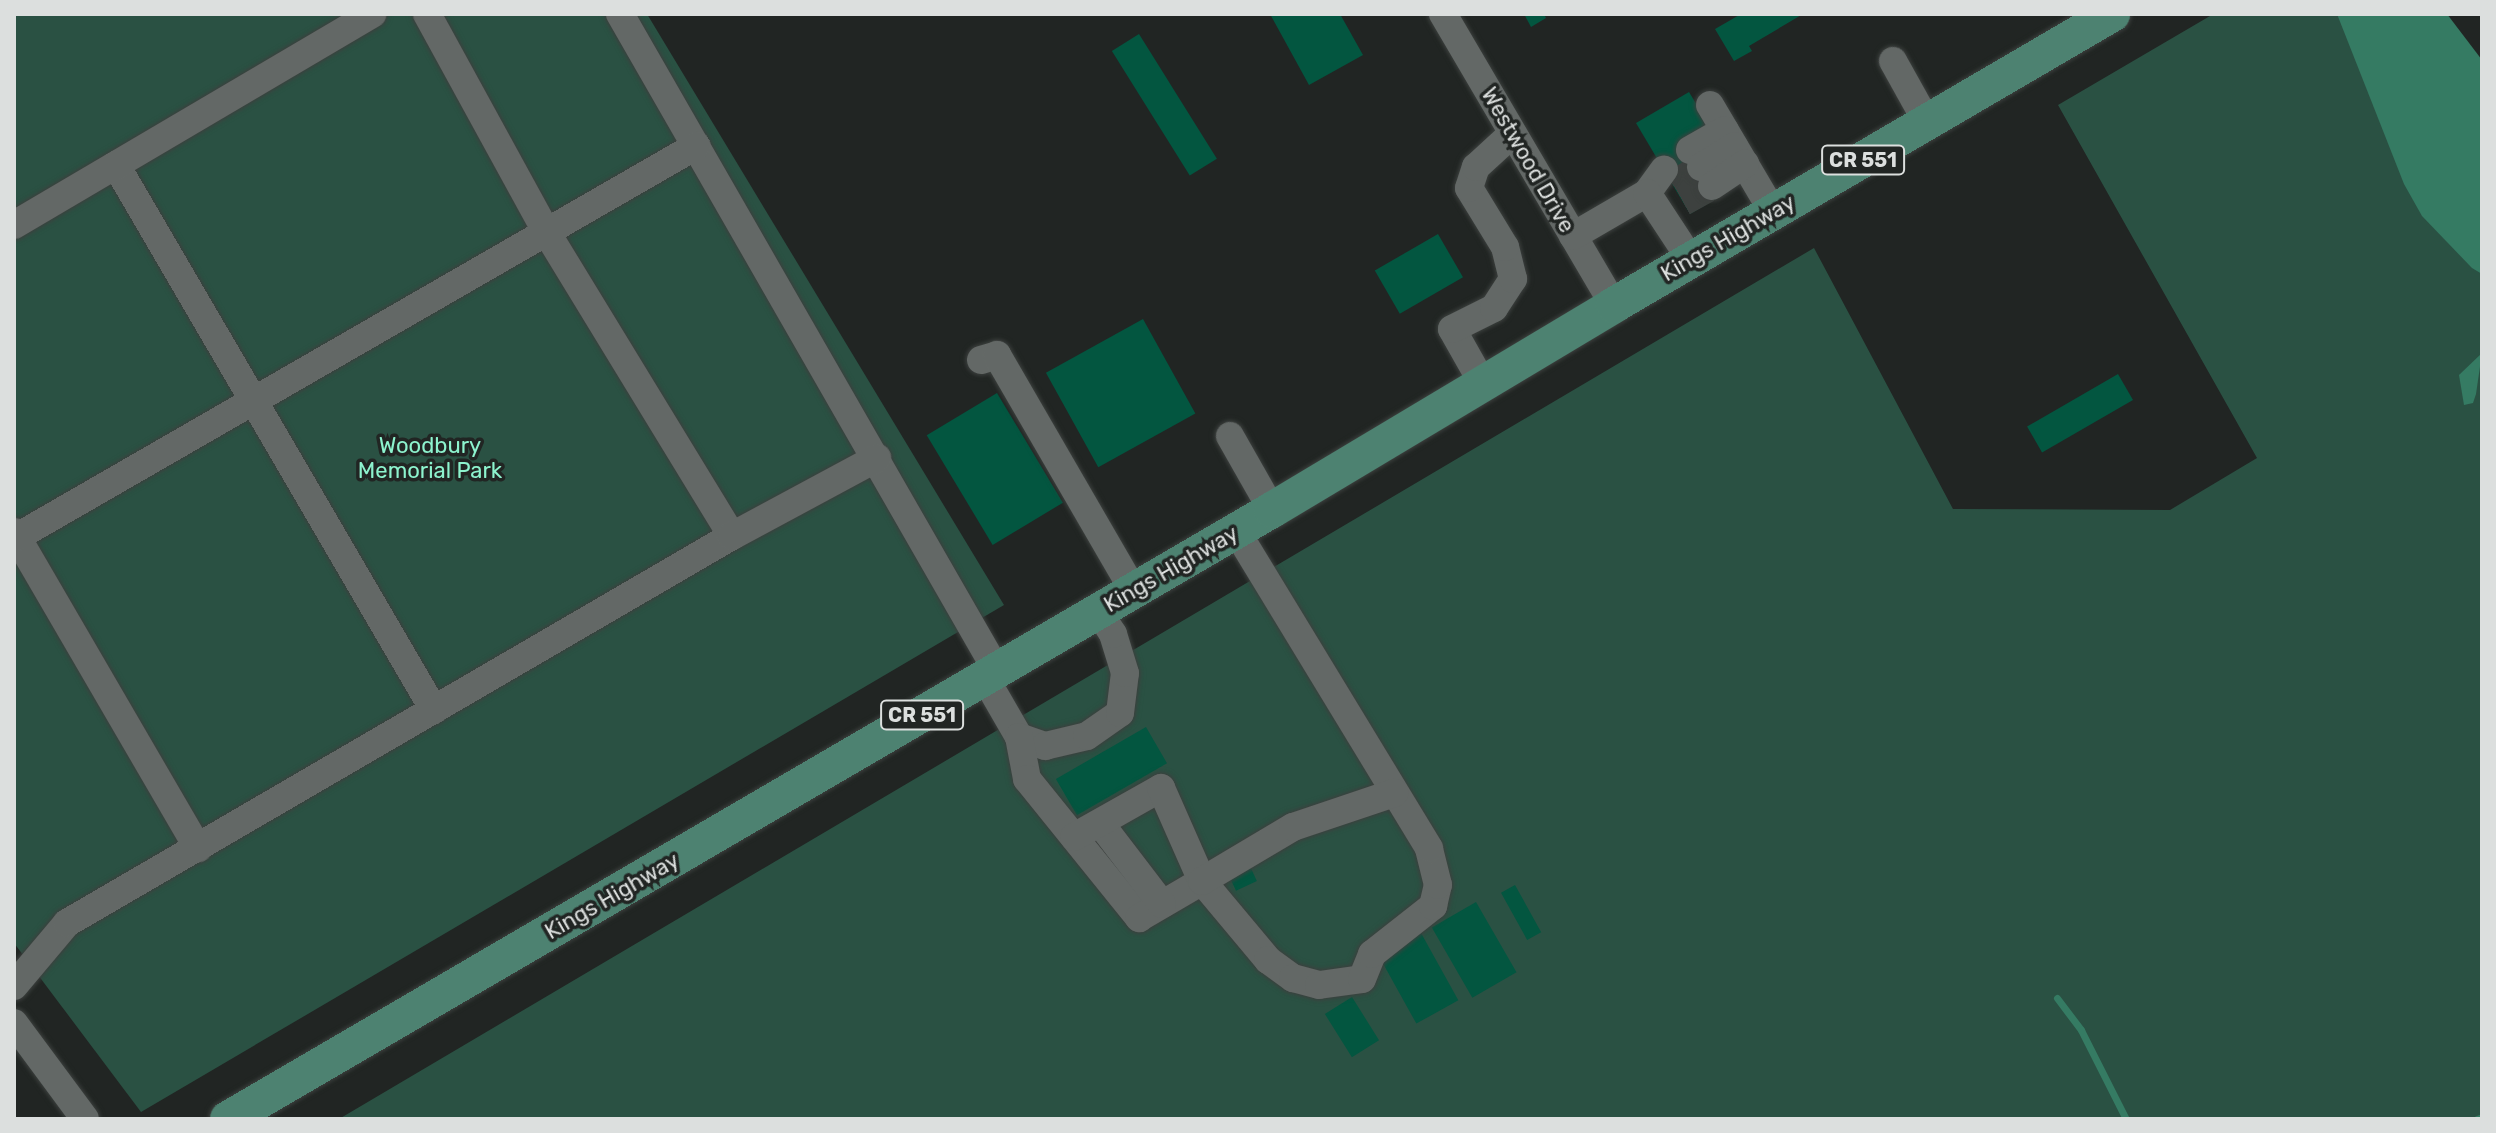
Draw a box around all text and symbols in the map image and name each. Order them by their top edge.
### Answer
street label: Westwood Drive [1476,83,1580,237]
road number: CR 551 [1821,144,1905,176]
street label: Kings Highway [1656,189,1800,287]
park label: Woodbury Memorial Park [358,432,502,484]
street label: Kings Highway [1099,520,1243,618]
road number: CR 551 [880,699,964,731]
street label: Kings Highway [540,847,684,945]

